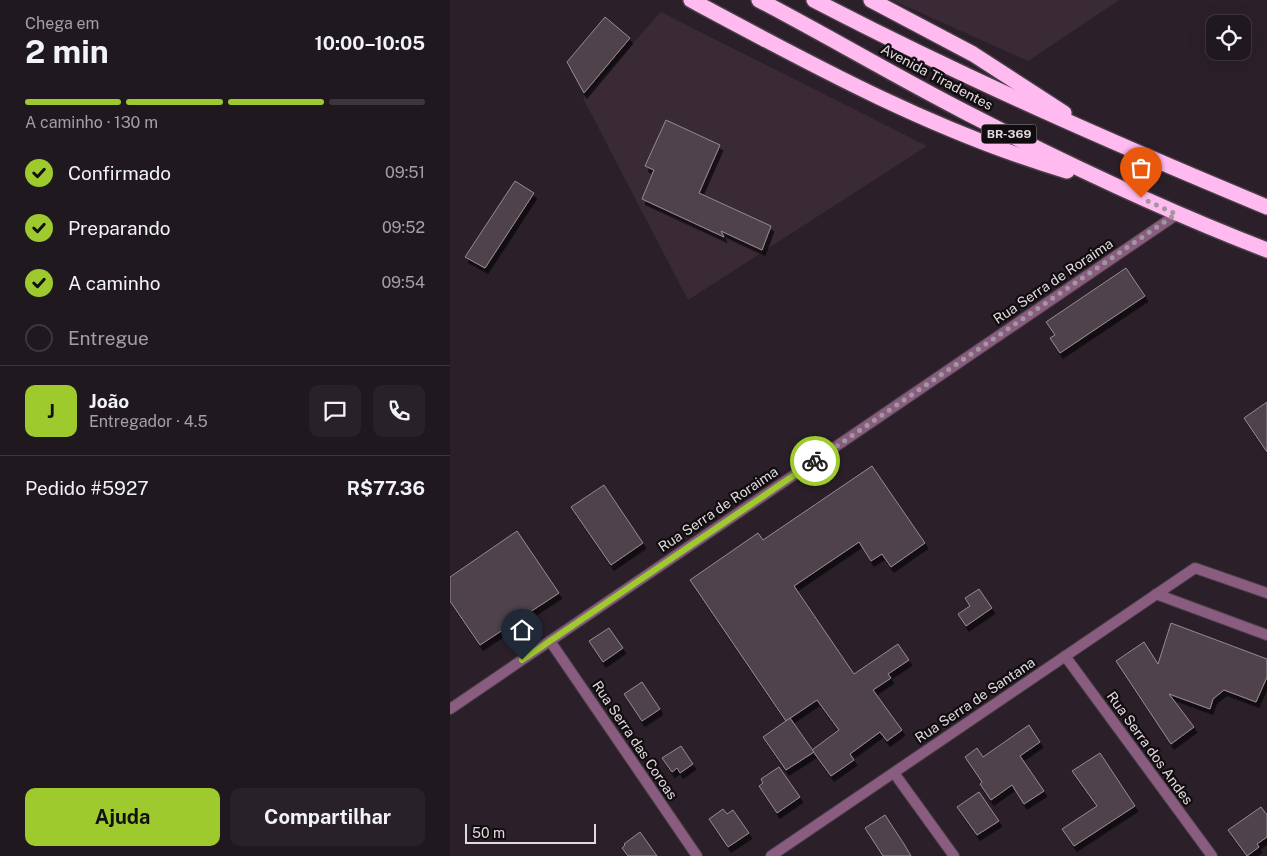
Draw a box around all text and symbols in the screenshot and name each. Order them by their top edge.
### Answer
text: Chega em [25,14,99,33]
map controls [1206,15,1251,60]
button: locate [1206,15,1251,60]
text: 10:00–10:05 [315,32,425,54]
text: 2 min [25,33,109,70]
street label: Avenida Tiradentes [878,41,996,113]
text: A caminho · 130 m [25,113,158,132]
road number: BR-369 [982,125,1036,144]
pin [1120,147,1162,198]
icon: bag [1127,154,1155,182]
icon: check [25,159,53,187]
text: Confirmado [68,162,171,184]
text: 09:51 [385,163,425,182]
icon: check [25,214,53,242]
text: Preparando [68,217,170,239]
text: 09:52 [382,218,425,237]
street label: Rua Serra de Roraima [990,235,1116,327]
icon: check [25,269,53,297]
text: A caminho [68,272,161,294]
text: 09:54 [381,273,425,292]
text: Entregue [68,327,149,349]
button: chat [309,385,361,437]
button: phone [373,385,425,437]
text: João [89,390,129,412]
text: J [47,400,55,422]
text: Entregador · 4.5 [89,412,208,431]
courier [790,436,840,486]
icon: bike [801,447,829,475]
street label: Rua Serra de Roraima [655,463,781,555]
text: Pedido #5927 [25,477,149,499]
text: R$77.36 [347,477,425,499]
pin [501,609,543,660]
icon: home [508,616,536,644]
street label: Rua Serra de Santana [912,654,1038,746]
street label: Rua Serra das Coroas [589,678,681,802]
street label: Rua Serra dos Andes [1104,688,1196,808]
button: Ajuda [25,788,220,846]
button: Compartilhar [230,788,425,846]
scale bar [465,821,596,844]
text: 50 m [472,825,505,841]

